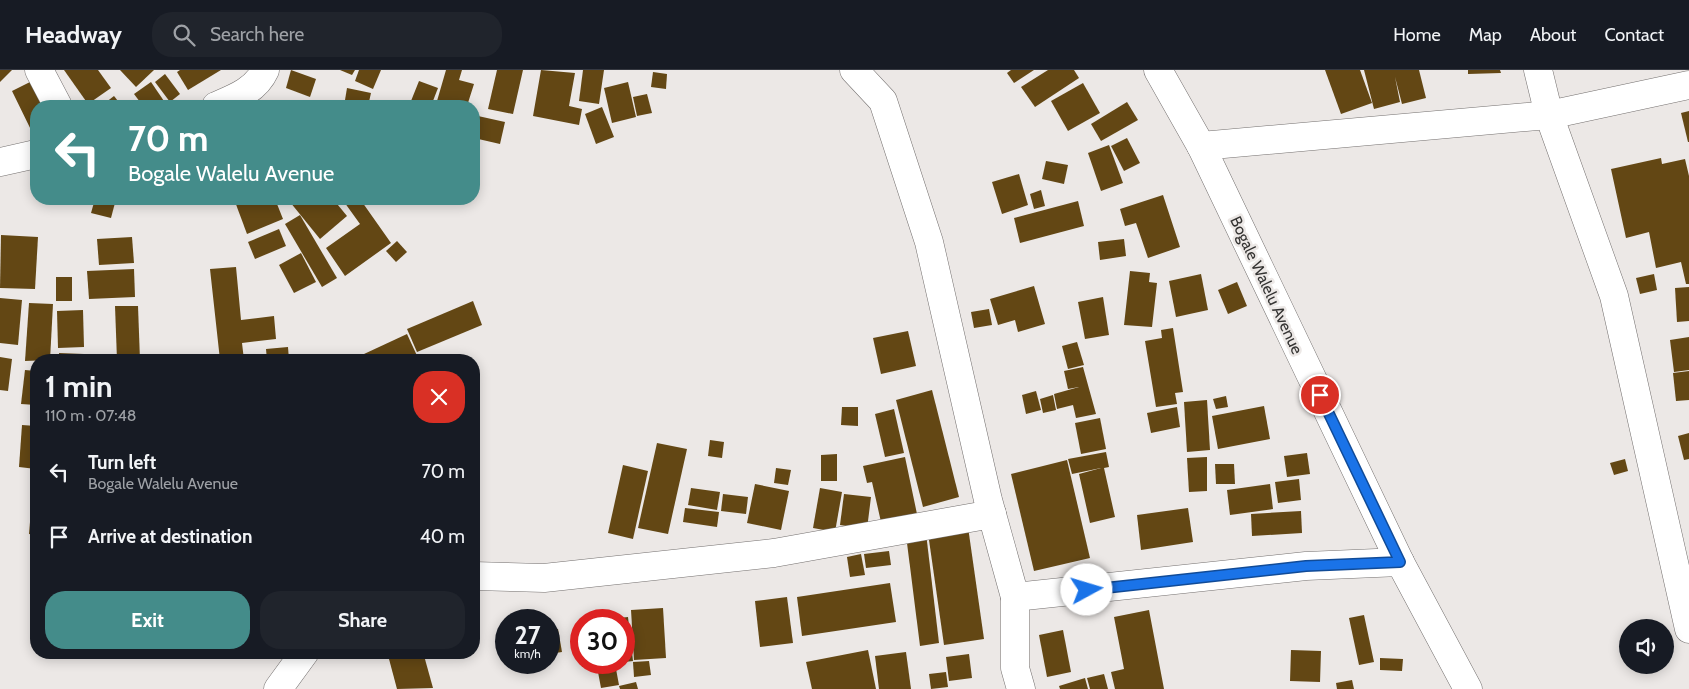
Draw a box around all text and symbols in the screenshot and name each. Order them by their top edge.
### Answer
search box [152,12,502,57]
text: Headway [25,20,122,49]
icon: search [170,21,198,49]
text: Search here [210,23,304,46]
text: Home [1393,24,1441,46]
text: Map [1469,24,1502,46]
text: About [1530,24,1576,46]
text: Contact [1604,24,1664,46]
text: 70 m [128,117,209,160]
icon: left [45,120,110,185]
text: Bogale Walelu Avenue [128,160,334,187]
street label: Bogale Walelu Avenue [1226,213,1307,357]
text: 1 min [45,368,113,405]
button: close [413,371,465,423]
pin [1299,374,1341,416]
icon: arrive [1306,381,1334,409]
text: 110 m · 07:48 [45,406,137,425]
text: Turn left [88,451,156,474]
icon: left [45,458,73,486]
text: 70 m [421,460,465,483]
text: Bogale Walelu Avenue [88,474,238,493]
icon: arrive [45,523,73,551]
text: Arrive at destination [88,525,252,548]
text: 40 m [420,525,465,548]
position arrow [1060,563,1112,615]
button: Exit [45,591,250,649]
button: Share [260,591,465,649]
speed limit sign: 30 [570,609,635,674]
map controls [1619,619,1674,674]
button: sound [1619,619,1674,674]
text: 27 [515,620,540,650]
text: km/h [514,646,541,661]

